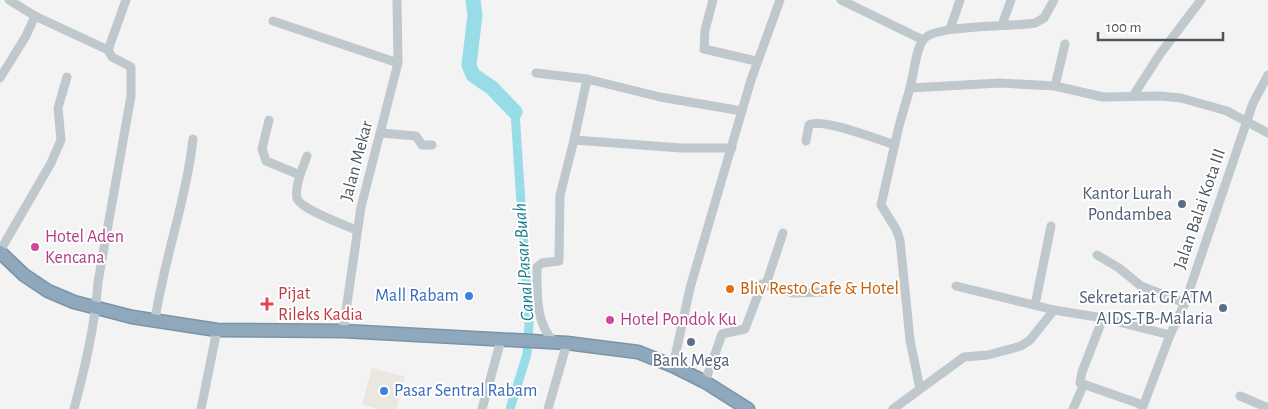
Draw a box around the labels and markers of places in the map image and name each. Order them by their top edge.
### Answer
place label: Kantor Lurah Pondambea [1082,185,1172,224]
marker: Kantor Lurah Pondambea [1176,198,1188,210]
place label: Hotel Aden Kencana [45,228,124,267]
marker: Hotel Aden Kencana [29,241,41,253]
place label: Bliv Resto Cafe & Hotel [740,280,899,298]
marker: Bliv Resto Cafe & Hotel [724,283,736,295]
place label: Pijat Rileks Kadia [278,285,363,324]
place label: Mall Rabam [375,287,459,305]
place label: Sekretariat GF ATM AIDS-TB-Malaria [1079,289,1213,328]
marker: Mall Rabam [463,290,475,302]
marker: Pijat Rileks Kadia [260,297,274,311]
marker: Sekretariat GF ATM AIDS-TB-Malaria [1217,302,1229,314]
place label: Hotel Pondok Ku [620,311,737,329]
marker: Hotel Pondok Ku [604,314,616,326]
marker: Bank Mega [685,336,697,348]
place label: Bank Mega [652,352,730,370]
place label: Pasar Sentral Rabam [394,382,537,400]
marker: Pasar Sentral Rabam [378,385,390,397]

